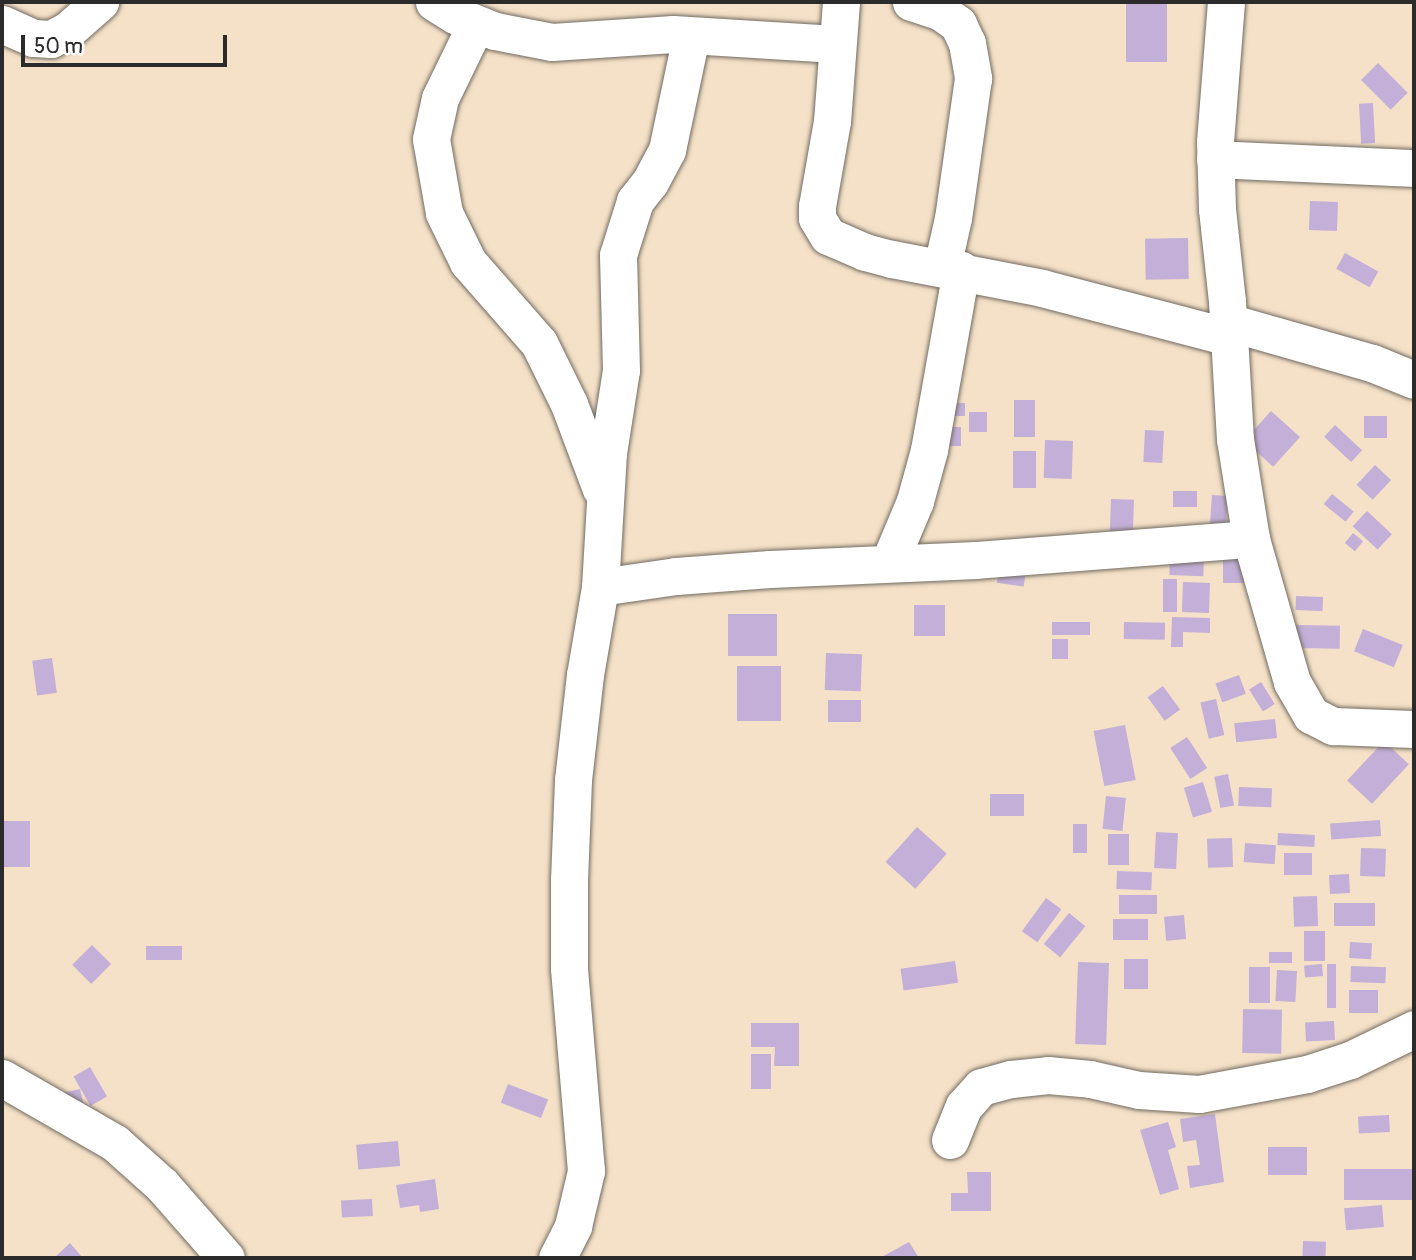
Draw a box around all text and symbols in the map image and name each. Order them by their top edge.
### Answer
scale bar [24,21,231,65]
text: 50 m [34,33,83,60]

